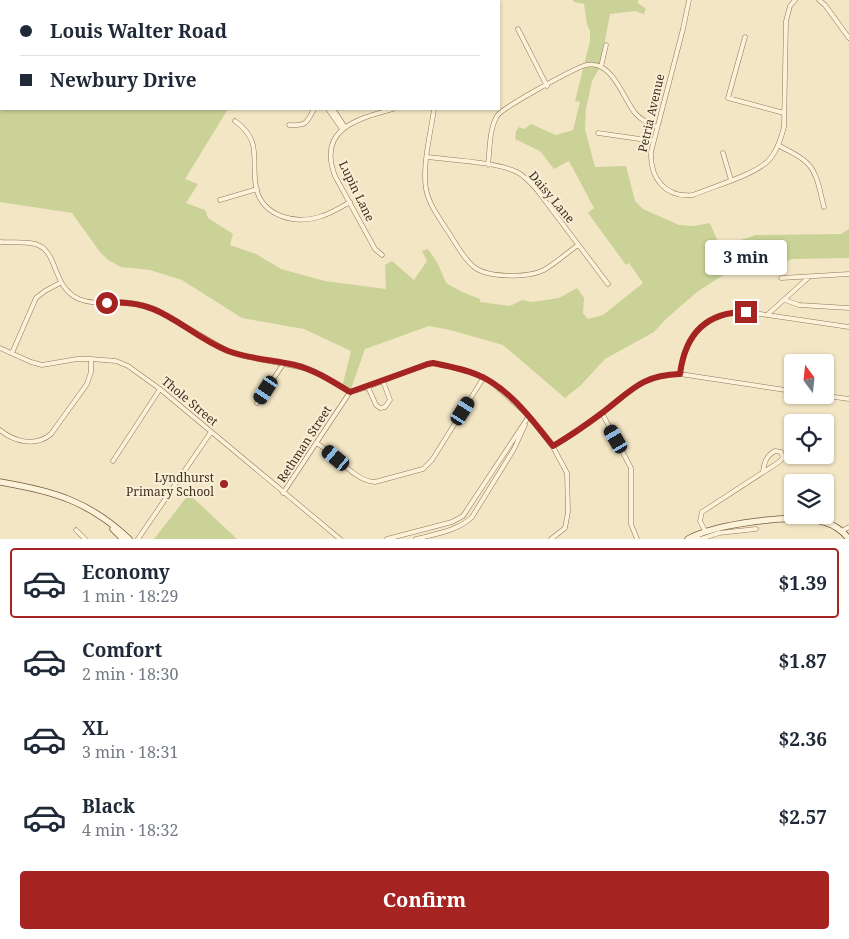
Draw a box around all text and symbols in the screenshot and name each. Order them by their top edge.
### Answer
text: Louis Walter Road [50,18,227,44]
text: Newbury Drive [50,67,197,93]
street label: Petria Avenue [634,72,668,154]
street label: Lupin Lane [335,158,379,224]
street label: Daisy Lane [525,167,579,227]
callout: 3 min [705,240,787,274]
text: 3 min [723,246,769,268]
route start [96,292,118,314]
route end [735,301,757,323]
north arrow [784,354,834,404]
map controls [784,354,834,524]
street label: Thole Street [158,372,222,430]
car [251,373,280,407]
car [448,394,477,428]
street label: Rethman Street [273,402,335,486]
button: locate [784,414,834,464]
car [602,422,629,456]
car [319,443,352,473]
place label: Lyndhurst Primary School [126,469,214,500]
button: layers [784,474,834,524]
marker: Lyndhurst Primary School [218,478,230,490]
text: Economy [82,559,170,585]
icon: car [22,561,67,606]
text: $1.39 [778,570,827,596]
text: 1 min · 18:29 [82,585,178,607]
text: Comfort [82,637,162,663]
icon: car [22,639,67,684]
text: $1.87 [778,648,827,674]
text: 2 min · 18:30 [82,663,178,685]
text: XL [82,715,108,741]
icon: car [22,717,67,762]
text: $2.36 [778,726,827,752]
text: 3 min · 18:31 [82,741,178,763]
text: Black [82,793,135,819]
icon: car [22,795,67,840]
text: $2.57 [778,804,827,830]
text: 4 min · 18:32 [82,819,178,841]
button: Confirm [20,871,829,929]

